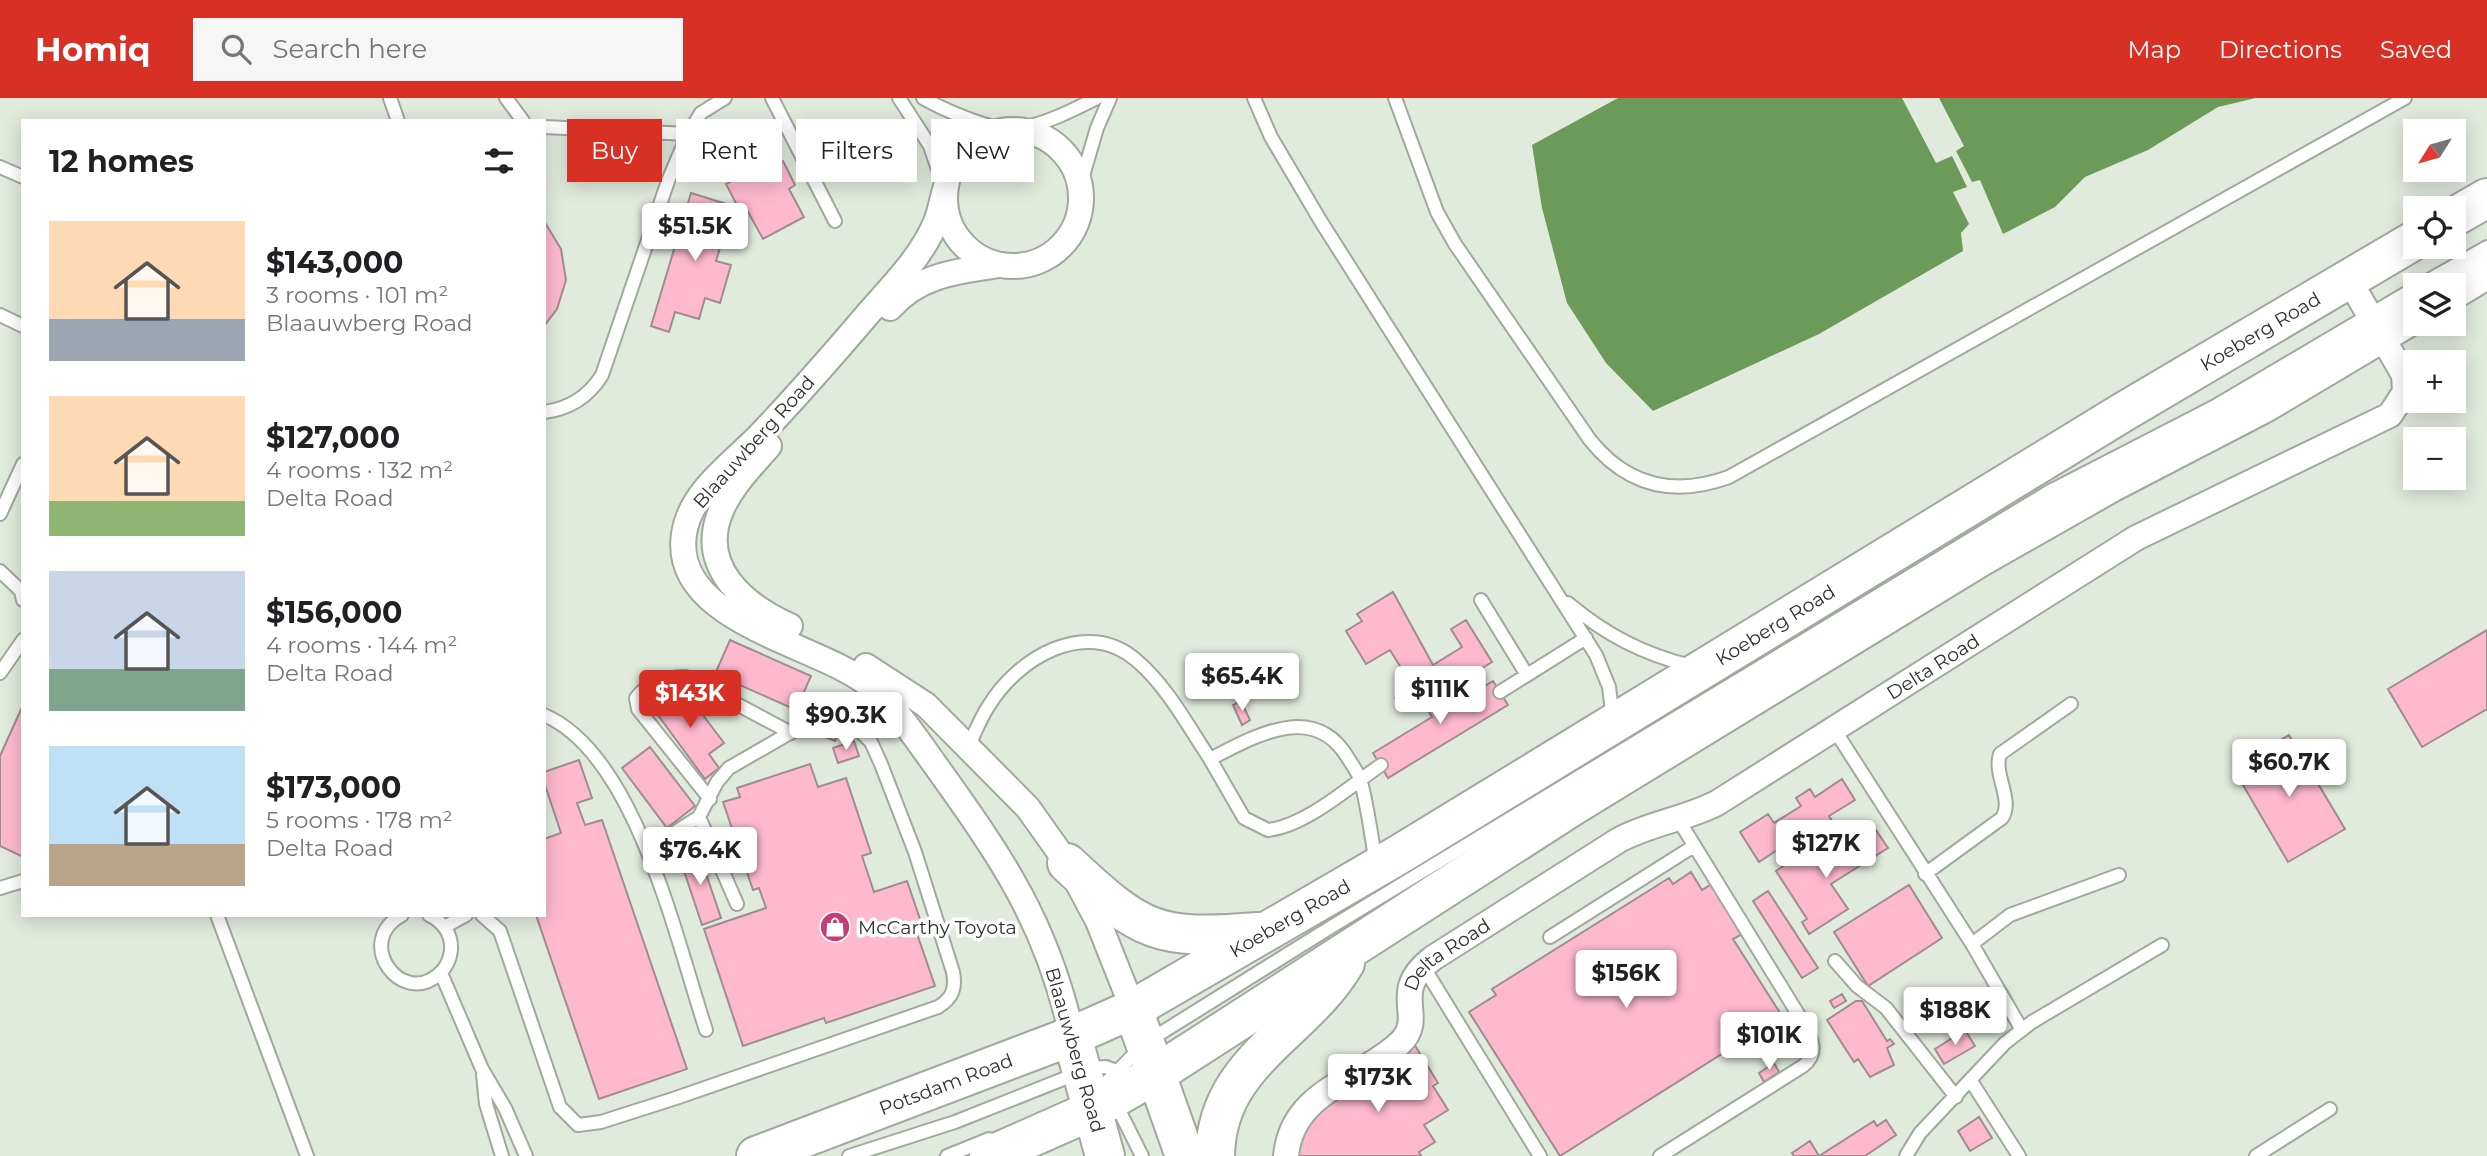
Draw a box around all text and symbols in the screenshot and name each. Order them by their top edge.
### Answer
search box [193,18,683,81]
text: Homiq [35,29,151,69]
icon: search [217,30,255,68]
text: Search here [273,33,427,65]
text: Map [2128,35,2181,64]
text: Directions [2219,35,2342,64]
text: Saved [2380,35,2452,64]
chip: Buy [567,119,662,182]
chip: Rent [676,119,782,182]
chip: Filters [796,119,917,182]
chip: New [931,119,1034,182]
north arrow [2403,119,2466,182]
map controls [2403,119,2466,490]
icon: filters [480,142,518,180]
text: 12 homes [49,143,194,180]
button: locate [2403,196,2466,259]
pin: $51.5K [638,204,752,263]
text: $51.5K [658,212,732,240]
text: $143,000 [266,244,403,281]
icon: home [105,249,189,333]
button: layers [2403,273,2466,336]
text: 3 rooms · 101 m² [266,281,448,309]
street label: Koeberg Road [2196,287,2325,376]
text: Blaauwberg Road [266,309,473,337]
button: + [2403,350,2466,413]
street label: Blaauwberg Road [688,371,820,513]
text: $127,000 [266,419,400,456]
icon: home [105,424,189,508]
button: − [2403,427,2466,490]
text: 4 rooms · 132 m² [266,456,453,484]
text: Delta Road [266,484,394,512]
street label: Koeberg Road [1711,580,1839,670]
text: $156,000 [266,594,402,631]
icon: home [105,599,189,683]
street label: Delta Road [1882,629,1984,704]
text: 4 rooms · 144 m² [266,631,458,659]
pin: $65.4K [1185,654,1299,713]
text: Delta Road [266,659,394,687]
text: $65.4K [1201,662,1283,690]
pin: $111K [1391,666,1489,726]
pin: $143K [641,670,739,730]
text: $111K [1411,675,1469,703]
text: $143K [655,679,725,707]
pin: $90.3K [789,692,903,752]
text: $90.3K [805,701,887,729]
pin: $60.7K [2232,740,2346,799]
text: $60.7K [2248,748,2330,776]
text: $173,000 [266,769,401,806]
icon: home [105,774,189,858]
text: 5 rooms · 178 m² [266,806,453,834]
pin: $127K [1777,820,1875,880]
pin: $76.4K [643,828,757,887]
text: $127K [1792,829,1860,857]
text: Delta Road [266,834,394,862]
text: $76.4K [659,836,741,864]
street label: Koeberg Road [1225,874,1354,962]
shop icon: McCarthy Toyota [818,910,852,944]
street label: Delta Road [1399,913,1494,994]
place label: McCarthy Toyota [858,916,1017,939]
pin: $156K [1577,950,1675,1010]
text: $156K [1592,959,1660,987]
street label: Blaauwberg Road [1040,965,1110,1135]
pin: $188K [1906,988,2004,1047]
text: $188K [1920,996,1990,1024]
pin: $101K [1720,1012,1818,1072]
text: $101K [1736,1021,1802,1049]
street label: Potsdam Road [876,1048,1016,1120]
pin: $173K [1329,1054,1427,1114]
text: $173K [1344,1063,1412,1091]

